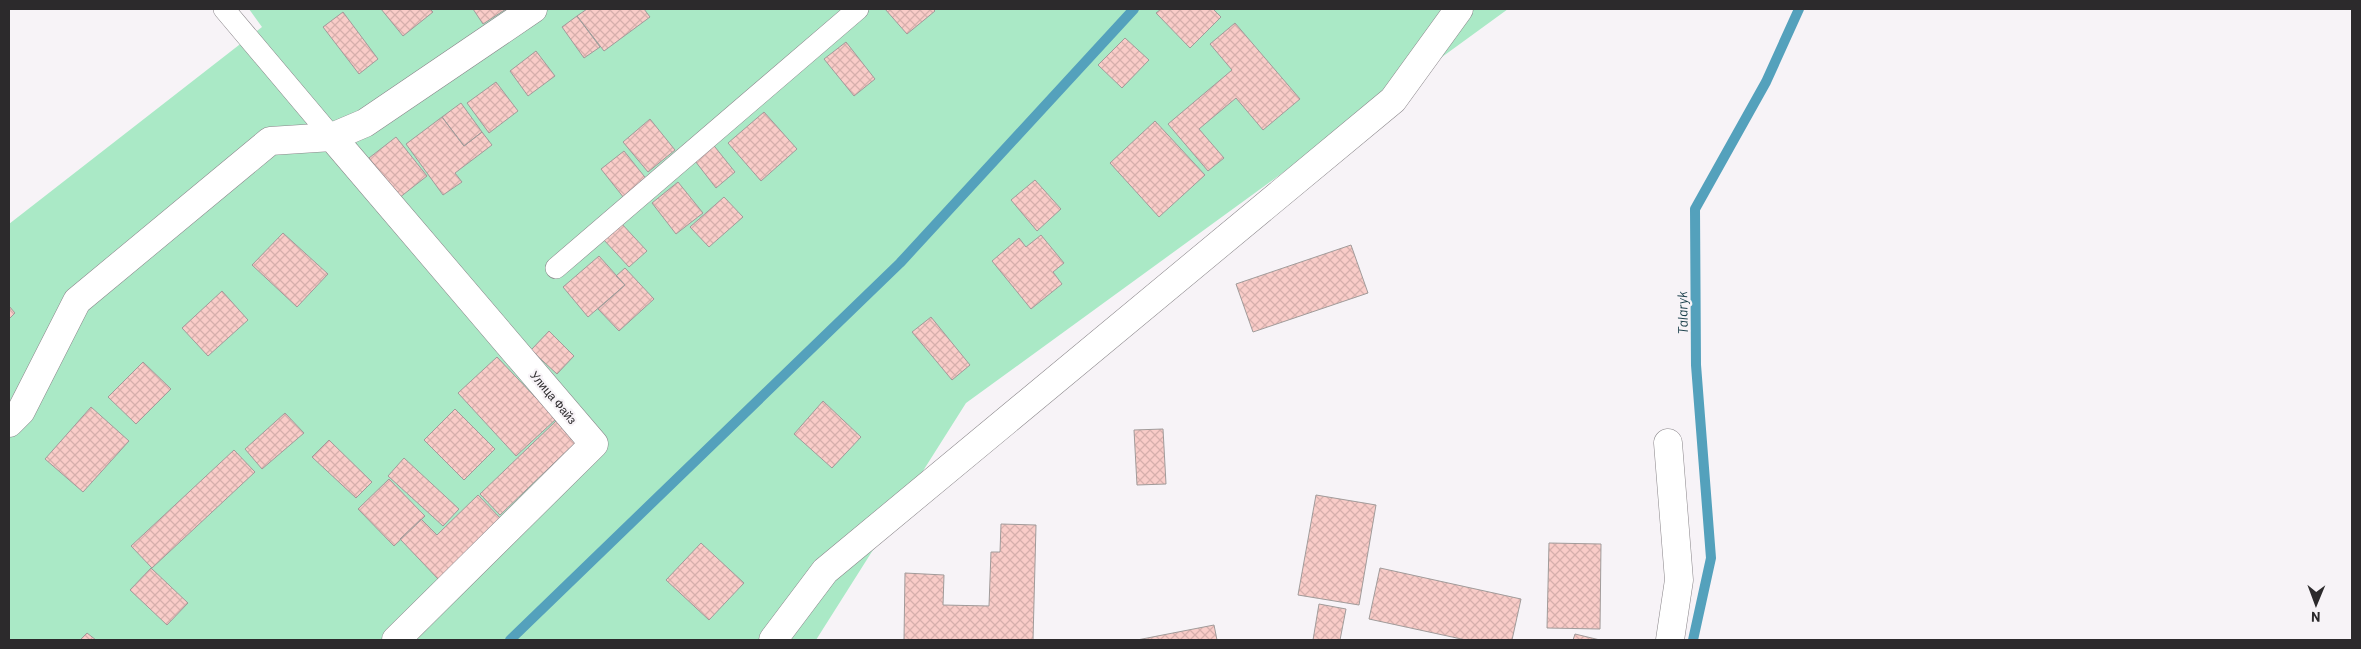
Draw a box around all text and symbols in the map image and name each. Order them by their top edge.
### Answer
water label: Talaryk [1673,291,1691,335]
street label: Улица Файз [527,368,580,427]
north arrow [2291,579,2341,629]
text: N [2311,609,2321,626]

